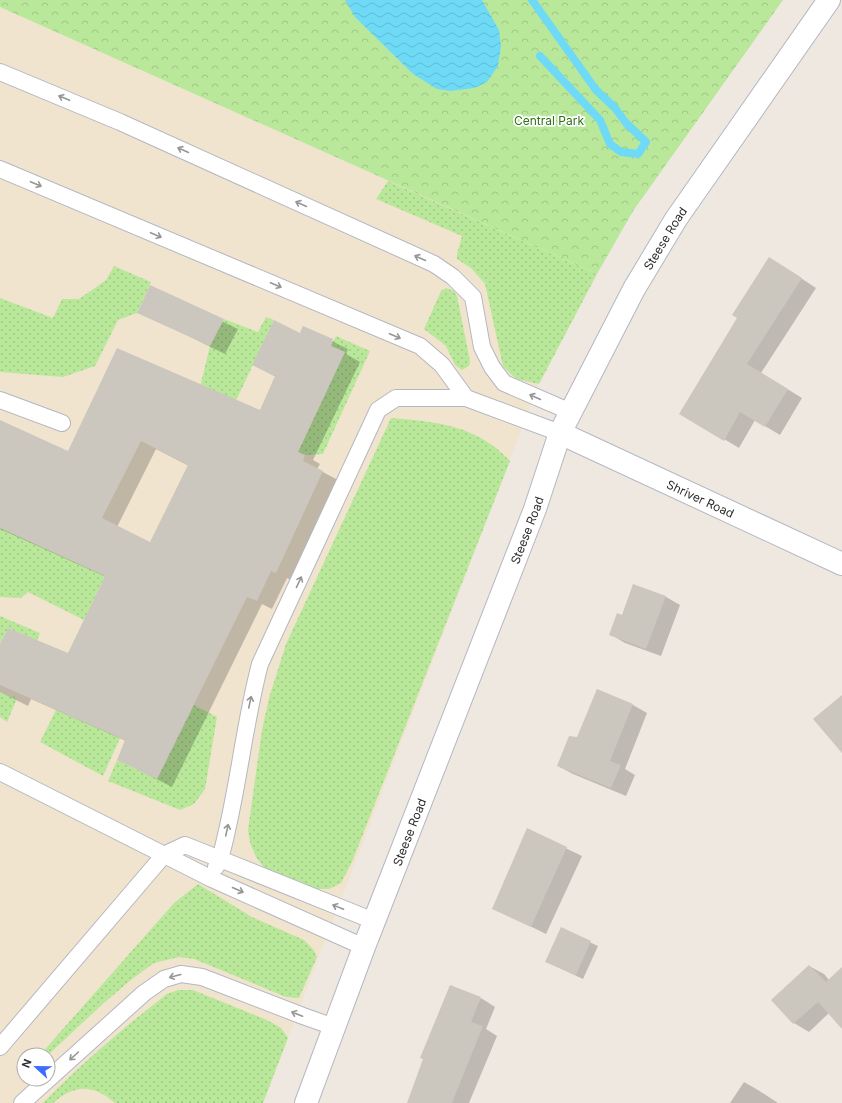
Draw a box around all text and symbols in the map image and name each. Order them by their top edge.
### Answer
one-way arrow [58,94,70,102]
park label: Central Park [514,113,584,128]
one-way arrow [177,146,189,153]
one-way arrow [29,181,41,189]
one-way arrow [296,200,308,207]
street label: Steese Road [640,204,690,272]
one-way arrow [149,231,161,239]
one-way arrow [414,253,426,261]
one-way arrow [269,282,281,289]
one-way arrow [389,332,401,340]
one-way arrow [529,392,541,400]
street label: Shriver Road [664,476,737,520]
street label: Steese Road [507,494,546,566]
one-way arrow [296,576,303,588]
one-way arrow [247,696,255,709]
street label: Steese Road [389,796,429,868]
one-way arrow [224,824,232,837]
one-way arrow [231,887,243,895]
one-way arrow [333,902,345,910]
one-way arrow [168,973,181,980]
one-way arrow [292,1010,304,1018]
north arrow [16,1047,56,1087]
one-way arrow [69,1051,79,1060]
text: N [19,1057,35,1070]

